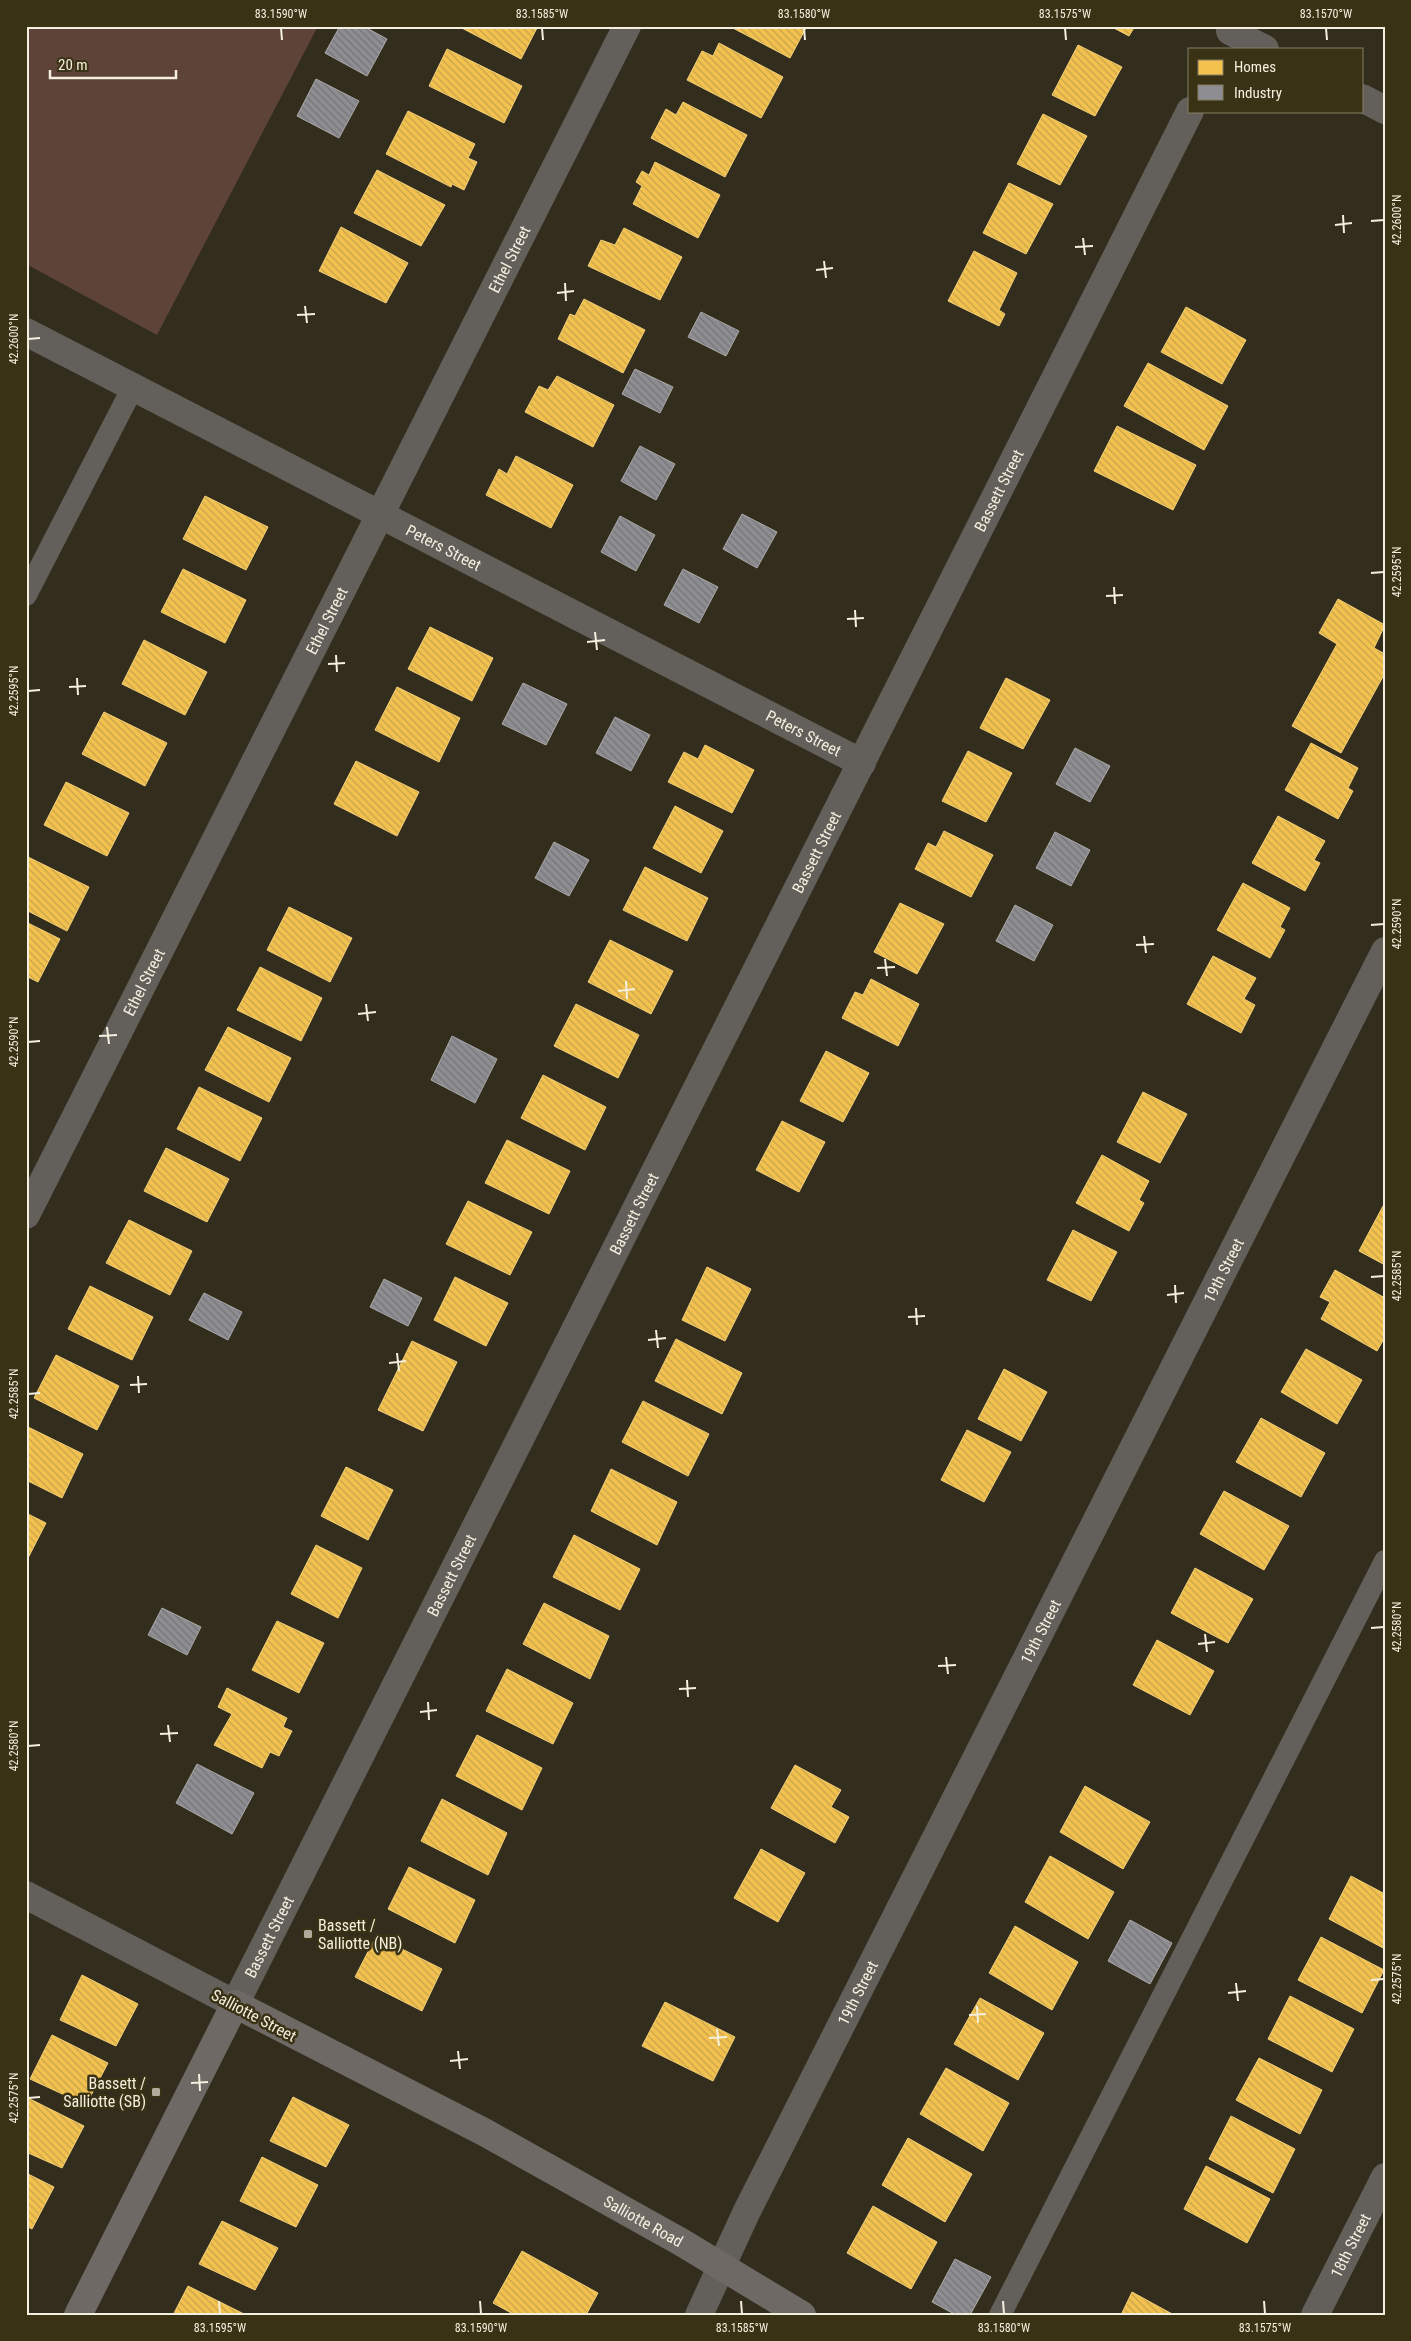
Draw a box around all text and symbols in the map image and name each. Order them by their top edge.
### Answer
text: 83.1590°W [255,7,307,21]
text: 83.1585°W [516,7,568,21]
text: 83.1580°W [778,7,830,21]
text: 83.1575°W [1039,7,1091,21]
text: 83.1570°W [1300,7,1352,21]
scale bar [50,48,176,80]
legend [1188,48,1364,112]
text: 20 m [58,56,88,74]
text: Homes [1234,58,1276,76]
text: Industry [1234,84,1282,102]
text: 42.2600°N [1390,195,1404,245]
street label: Ethel Street [485,222,535,296]
text: 42.2600°N [7,314,21,364]
street label: Bassett Street [970,446,1028,535]
street label: Peters Street [403,521,484,575]
text: 42.2595°N [1390,547,1404,597]
street label: Ethel Street [302,584,352,658]
text: 42.2595°N [7,666,21,716]
street label: Peters Street [763,706,844,761]
street label: Bassett Street [788,808,845,896]
text: 42.2590°N [1390,899,1404,949]
street label: Ethel Street [119,945,169,1019]
text: 42.2590°N [7,1017,21,1067]
street label: Bassett Street [606,1170,663,1258]
street label: 19th Street [1200,1235,1248,1306]
text: 42.2585°N [1390,1251,1404,1301]
text: 42.2585°N [7,1369,21,1419]
street label: Bassett Street [423,1531,480,1619]
street label: 19th Street [1017,1596,1065,1667]
text: 42.2580°N [1390,1602,1404,1652]
text: 42.2580°N [7,1721,21,1771]
street label: Bassett Street [241,1893,298,1981]
place label: Bassett / Salliotte (NB) [318,1916,402,1953]
marker: Bassett / Salliotte (NB) [302,1928,314,1940]
text: 42.2575°N [1390,1954,1404,2004]
street label: 19th Street [834,1958,882,2028]
street label: Salliotte Street [208,1985,300,2046]
text: 42.2575°N [7,2073,21,2123]
place label: Bassett / Salliotte (SB) [63,2074,146,2111]
marker: Bassett / Salliotte (SB) [150,2086,162,2098]
street label: Salliotte Road [600,2192,686,2251]
street label: 18th Street [1327,2210,1375,2281]
text: 83.1595°W [194,2321,246,2335]
text: 83.1590°W [455,2321,507,2335]
text: 83.1585°W [716,2321,768,2335]
text: 83.1580°W [978,2321,1030,2335]
text: 83.1575°W [1239,2321,1291,2335]

